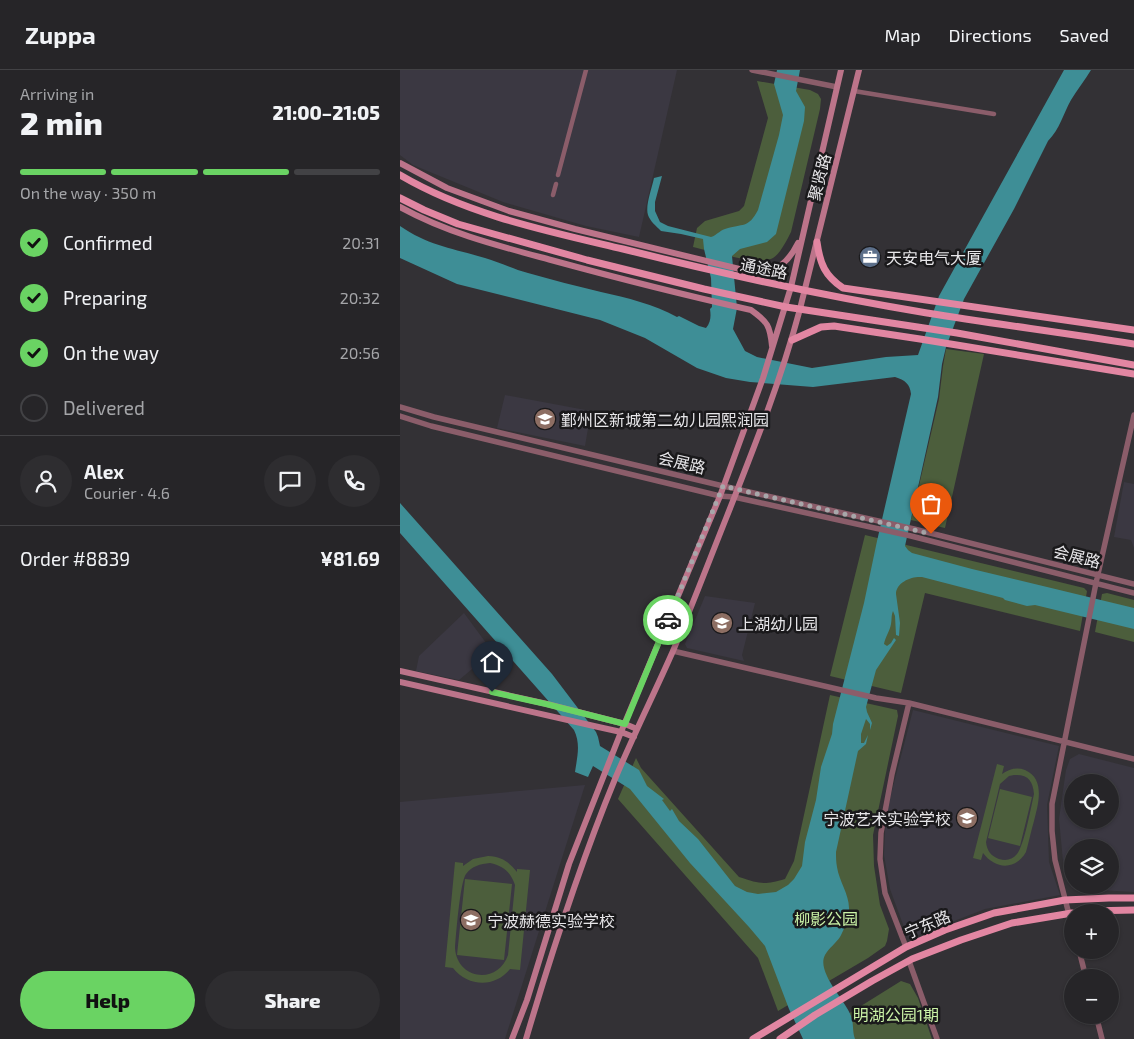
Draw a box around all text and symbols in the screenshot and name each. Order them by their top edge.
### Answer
text: Zuppa [25,20,96,49]
text: Map [884,24,921,46]
text: Directions [949,24,1032,46]
text: Saved [1060,24,1109,46]
text: Arriving in [20,84,94,103]
text: 21:00–21:05 [272,101,380,124]
text: 2 min [20,103,103,141]
street label: 聚贤路 [804,151,834,203]
text: On the way · 350 m [20,183,156,202]
icon: check [20,229,48,257]
text: Confirmed [63,231,153,254]
text: 20:31 [342,233,380,252]
office icon: 天安电气大厦 [858,245,882,269]
place label: 天安电气大厦 [886,248,982,267]
street label: 通途路 [739,254,789,282]
icon: check [20,284,48,312]
text: Preparing [63,286,147,309]
text: 20:32 [340,288,380,307]
icon: check [20,339,48,367]
text: On the way [63,341,159,364]
text: 20:56 [340,343,380,362]
text: Delivered [63,396,145,419]
school or university icon: 鄞州区新城第二幼儿园熙润园 [533,407,557,431]
place label: 鄞州区新城第二幼儿园熙润园 [561,410,769,429]
street label: 会展路 [656,447,708,477]
button: person [20,455,72,507]
button: chat [264,455,316,507]
button: phone [328,455,380,507]
text: Alex [84,460,124,483]
text: Courier · 4.6 [84,483,170,502]
pin [910,483,952,534]
icon: bag [917,490,945,518]
street label: 会展路 [1051,541,1103,571]
text: Order #8839 [20,547,130,570]
text: ¥81.69 [320,547,380,570]
courier [643,595,693,645]
icon: car [654,606,682,634]
school or university icon: 上湖幼儿园 [710,611,734,635]
place label: 上湖幼儿园 [738,614,818,633]
pin [471,641,513,692]
icon: home [478,648,506,676]
map controls [1064,774,1119,1024]
button: locate [1064,774,1119,829]
school or university icon: 宁波艺术实验学校 [955,806,979,830]
place label: 宁波艺术实验学校 [823,809,951,828]
button: layers [1064,839,1119,894]
button: + [1064,904,1119,959]
street label: 宁东路 [901,906,953,942]
school or university icon: 宁波赫德实验学校 [459,908,483,932]
park label: 柳影公园 [794,909,858,928]
place label: 宁波赫德实验学校 [487,911,615,930]
button: − [1064,969,1119,1024]
button: Help [20,971,195,1029]
button: Share [205,971,380,1029]
park label: 明湖公园1期 [853,1005,939,1024]

